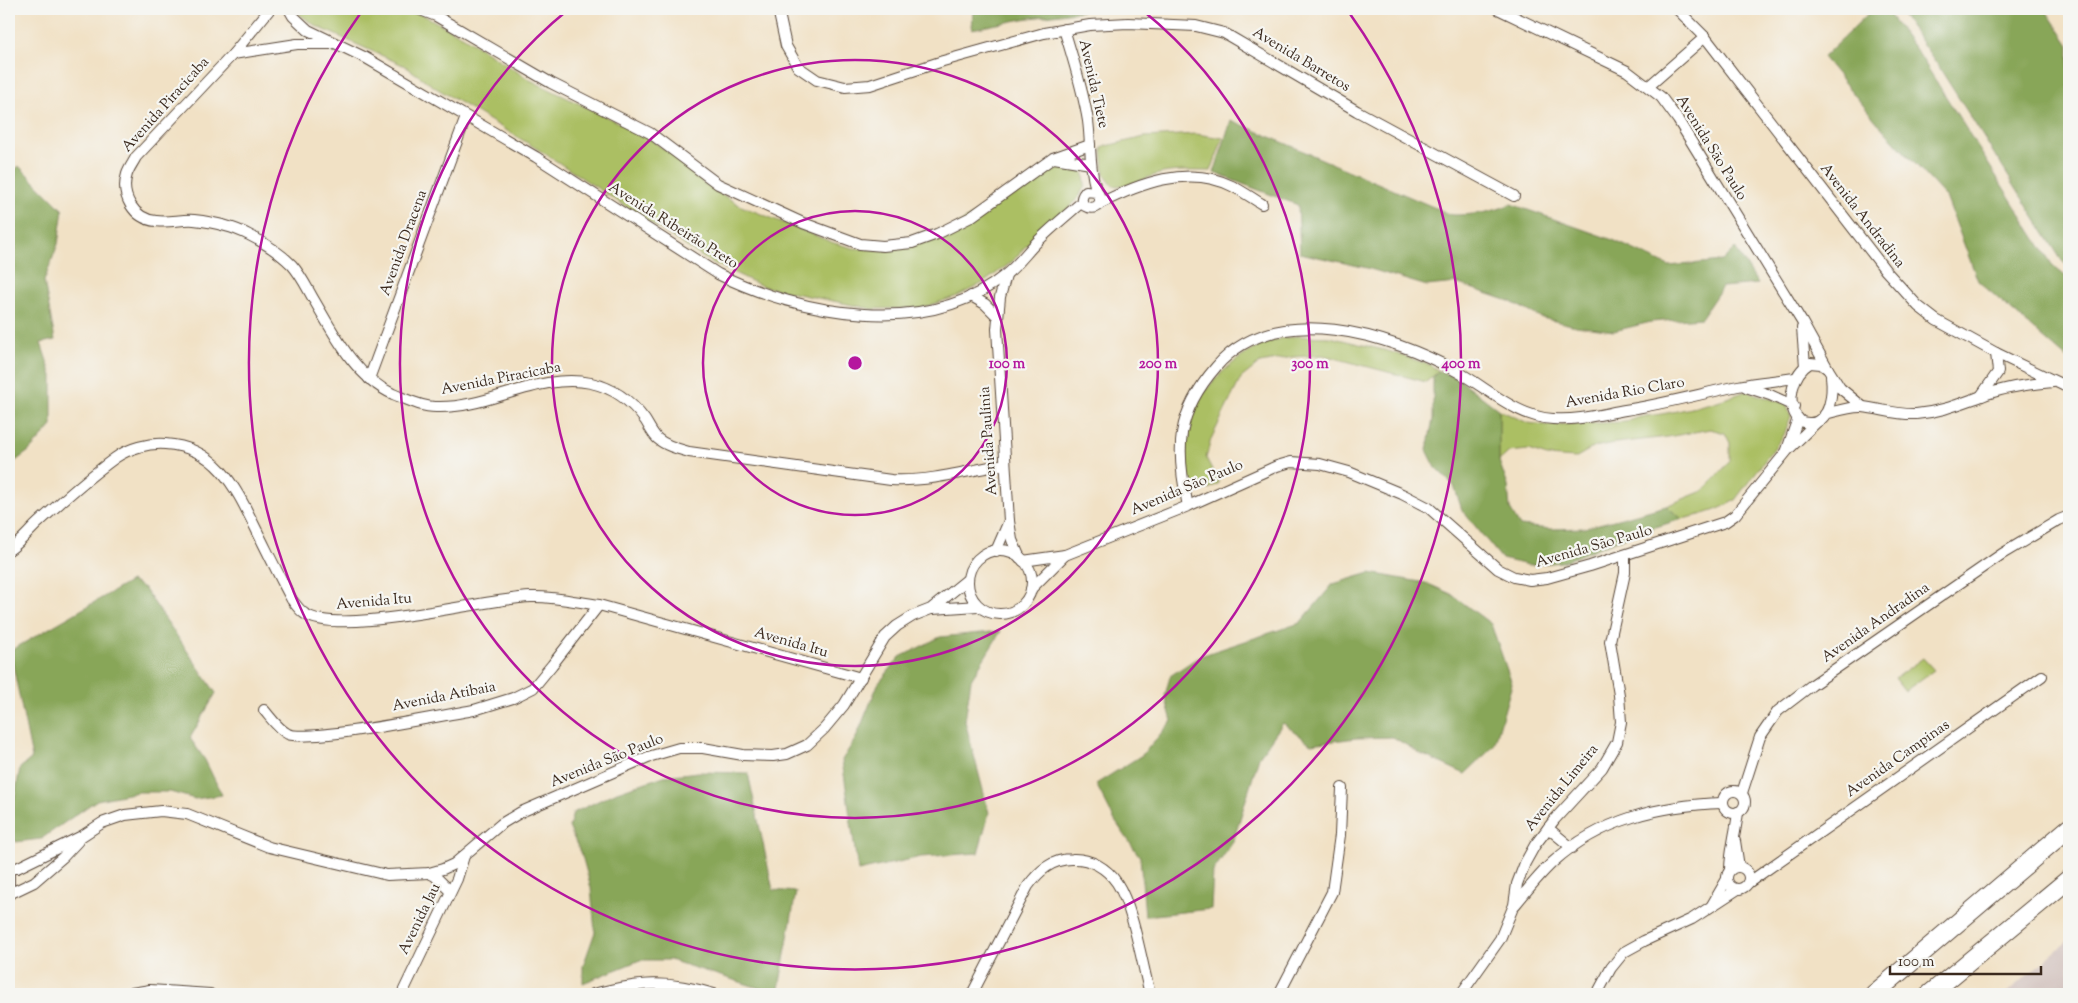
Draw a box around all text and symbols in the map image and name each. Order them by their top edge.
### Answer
street label: Avenida Barretos [1248,22,1354,98]
street label: Avenida Tiete [1073,38,1113,130]
street label: Avenida Piracicaba [117,53,215,157]
street label: Avenida São Paulo [1670,91,1752,205]
street label: Avenida Andradina [1814,159,1910,273]
street label: Avenida Ribeirão Preto [604,177,742,275]
street label: Avenida Dracena [375,187,433,299]
centre of rings [846,354,864,372]
text: 100 m [989,354,1026,375]
text: 200 m [1139,354,1178,375]
text: 300 m [1291,354,1329,375]
text: 400 m [1441,354,1481,375]
street label: Avenida Piracicaba [439,357,563,401]
street label: Avenida Rio Claro [1564,372,1686,414]
street label: Avenida Paulínia [975,386,1003,496]
street label: Avenida São Paulo [1128,455,1246,521]
street label: Avenida São Paulo [1533,520,1655,574]
street label: Avenida Andradina [1818,578,1934,668]
street label: Avenida Itu [335,588,413,616]
street label: Avenida Itu [752,622,831,664]
street label: Avenida Atibaia [390,677,498,717]
street label: Avenida Campinas [1842,715,1954,803]
street label: Avenida São Paulo [547,729,667,793]
street label: Avenida Limeira [1520,740,1604,836]
street label: Avenida Jau [394,879,446,958]
scale bar [1890,943,2042,975]
text: 100 m [1898,952,1935,973]

